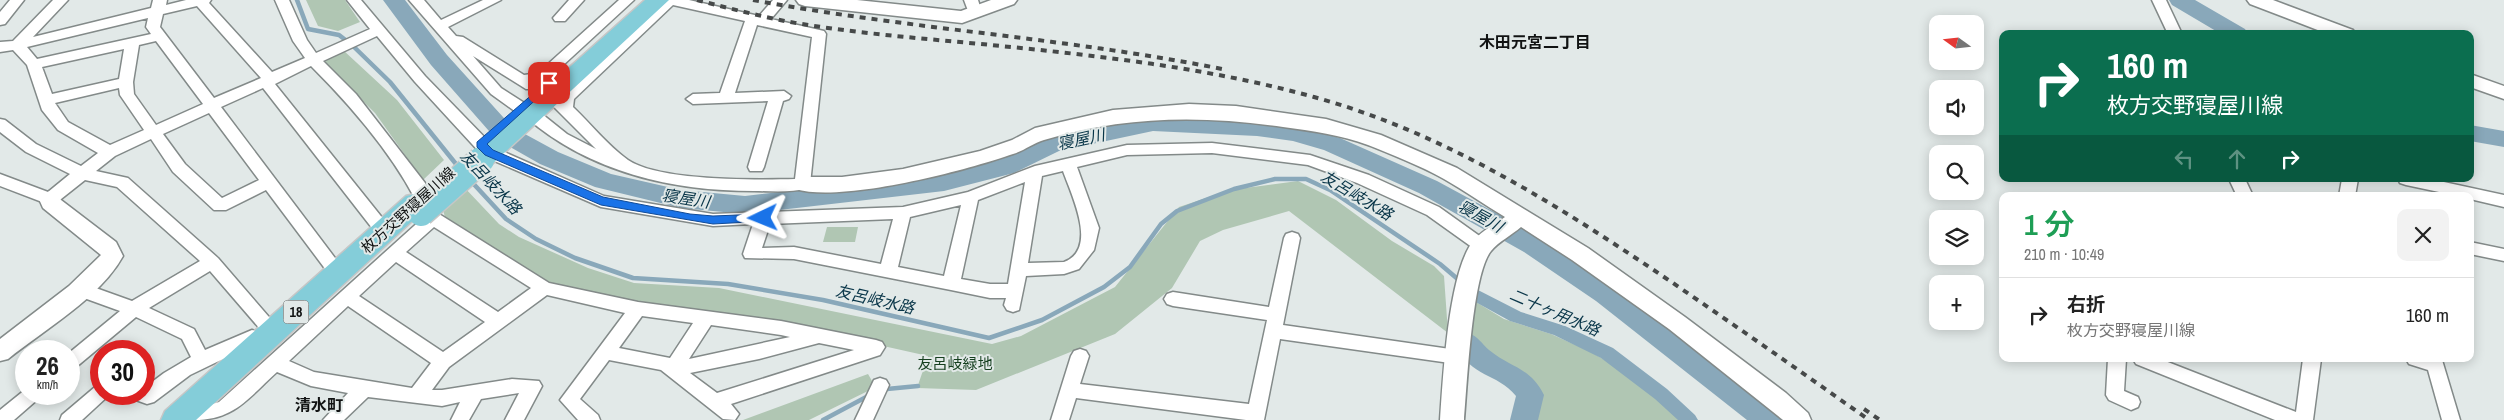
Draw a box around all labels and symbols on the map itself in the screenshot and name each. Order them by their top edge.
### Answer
north arrow [1929,15,1984,70]
district label: 木田元宮二丁目 [1479,31,1591,53]
pin [528,62,570,104]
water label: 寝屋川 [1055,123,1109,155]
water label: 友呂岐水路 [456,145,528,220]
street label: 枚方交野寝屋川線 [356,162,460,258]
water label: 友呂岐水路 [1317,165,1399,226]
water label: 寝屋川 [661,183,713,213]
position arrow [736,191,788,243]
water label: 寝屋川 [1455,195,1509,238]
water label: 友呂岐水路 [834,279,918,319]
water label: 二十ヶ用水路 [1507,283,1605,342]
road number: 18 [284,300,308,324]
speed limit sign: 30 [90,340,155,405]
park label: 友呂岐緑地 [917,353,993,374]
district label: 清水町 [295,394,343,416]

